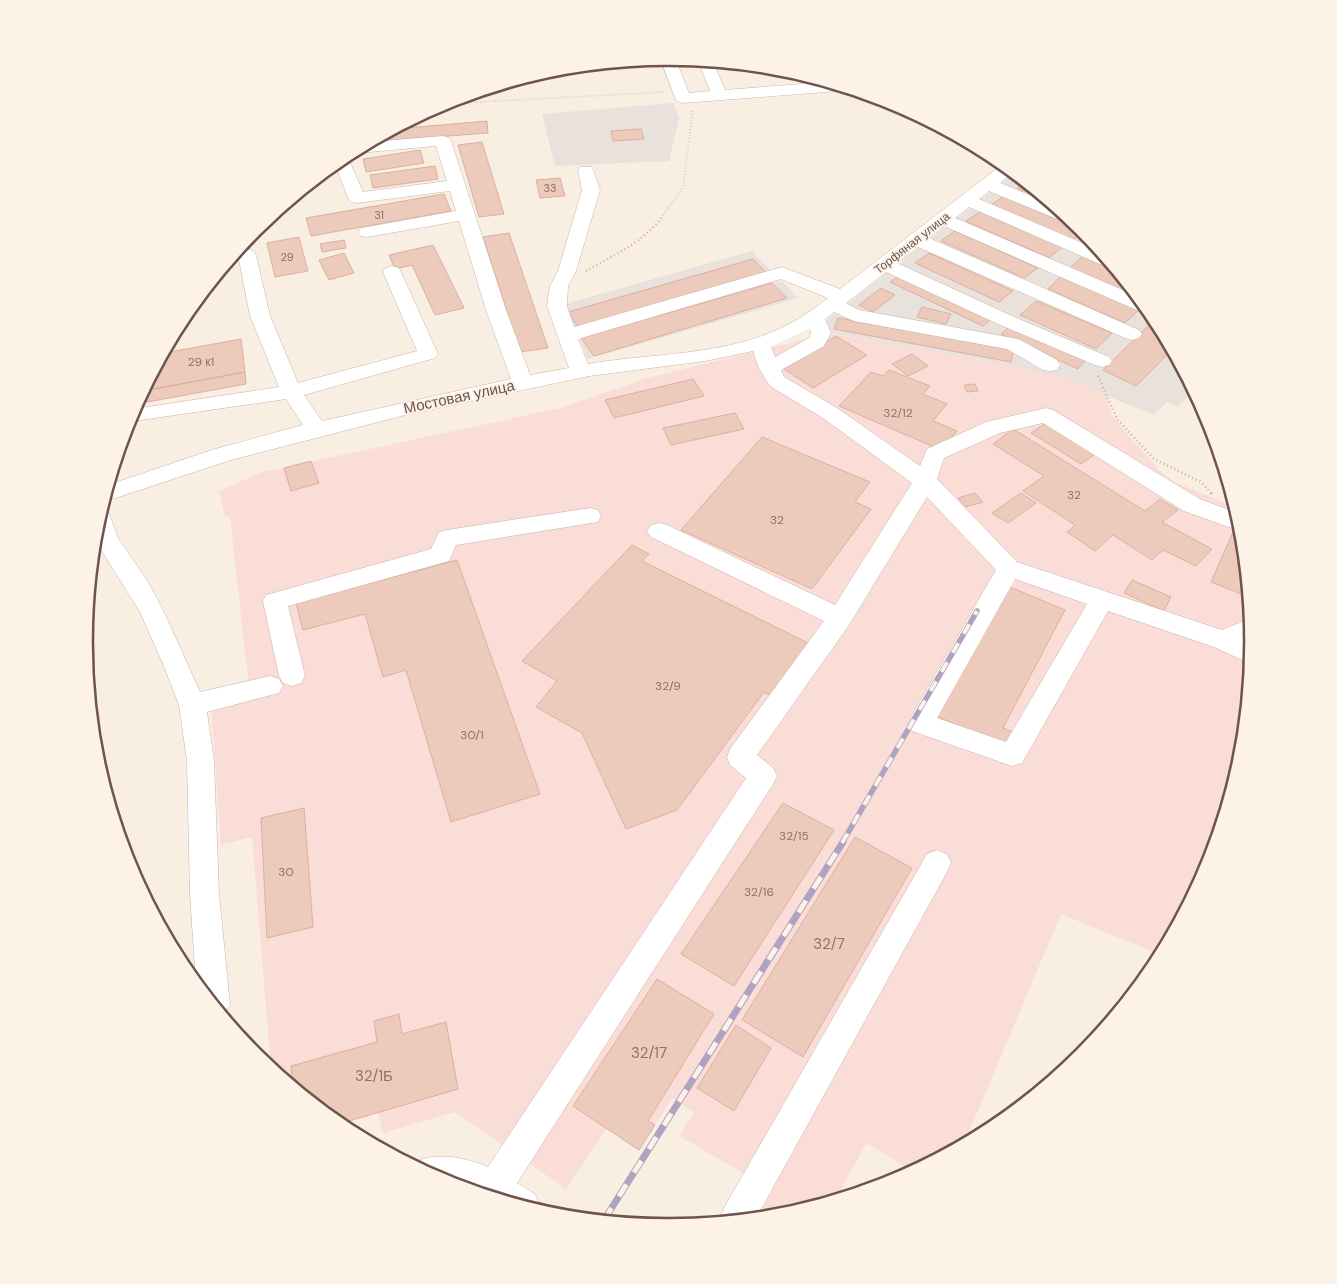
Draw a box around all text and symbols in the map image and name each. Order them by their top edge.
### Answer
house number: 33 [543,181,557,195]
house number: 31 [374,208,384,222]
street label: Торфяная улица [871,208,953,278]
house number: 29 [280,250,294,264]
house number: 29 к1 [188,354,214,370]
street label: Мостовая улица [402,375,517,419]
house number: 32/12 [883,405,913,421]
house number: 32 [1067,487,1081,503]
house number: 32 [770,512,784,528]
house number: 32/9 [655,678,681,694]
house number: 30/1 [460,727,484,743]
house number: 32/15 [779,828,809,844]
house number: 30 [278,864,294,880]
house number: 32/16 [744,884,774,900]
house number: 32/7 [813,934,845,954]
house number: 32/17 [631,1043,667,1063]
house number: 32/1Б [355,1066,393,1086]

